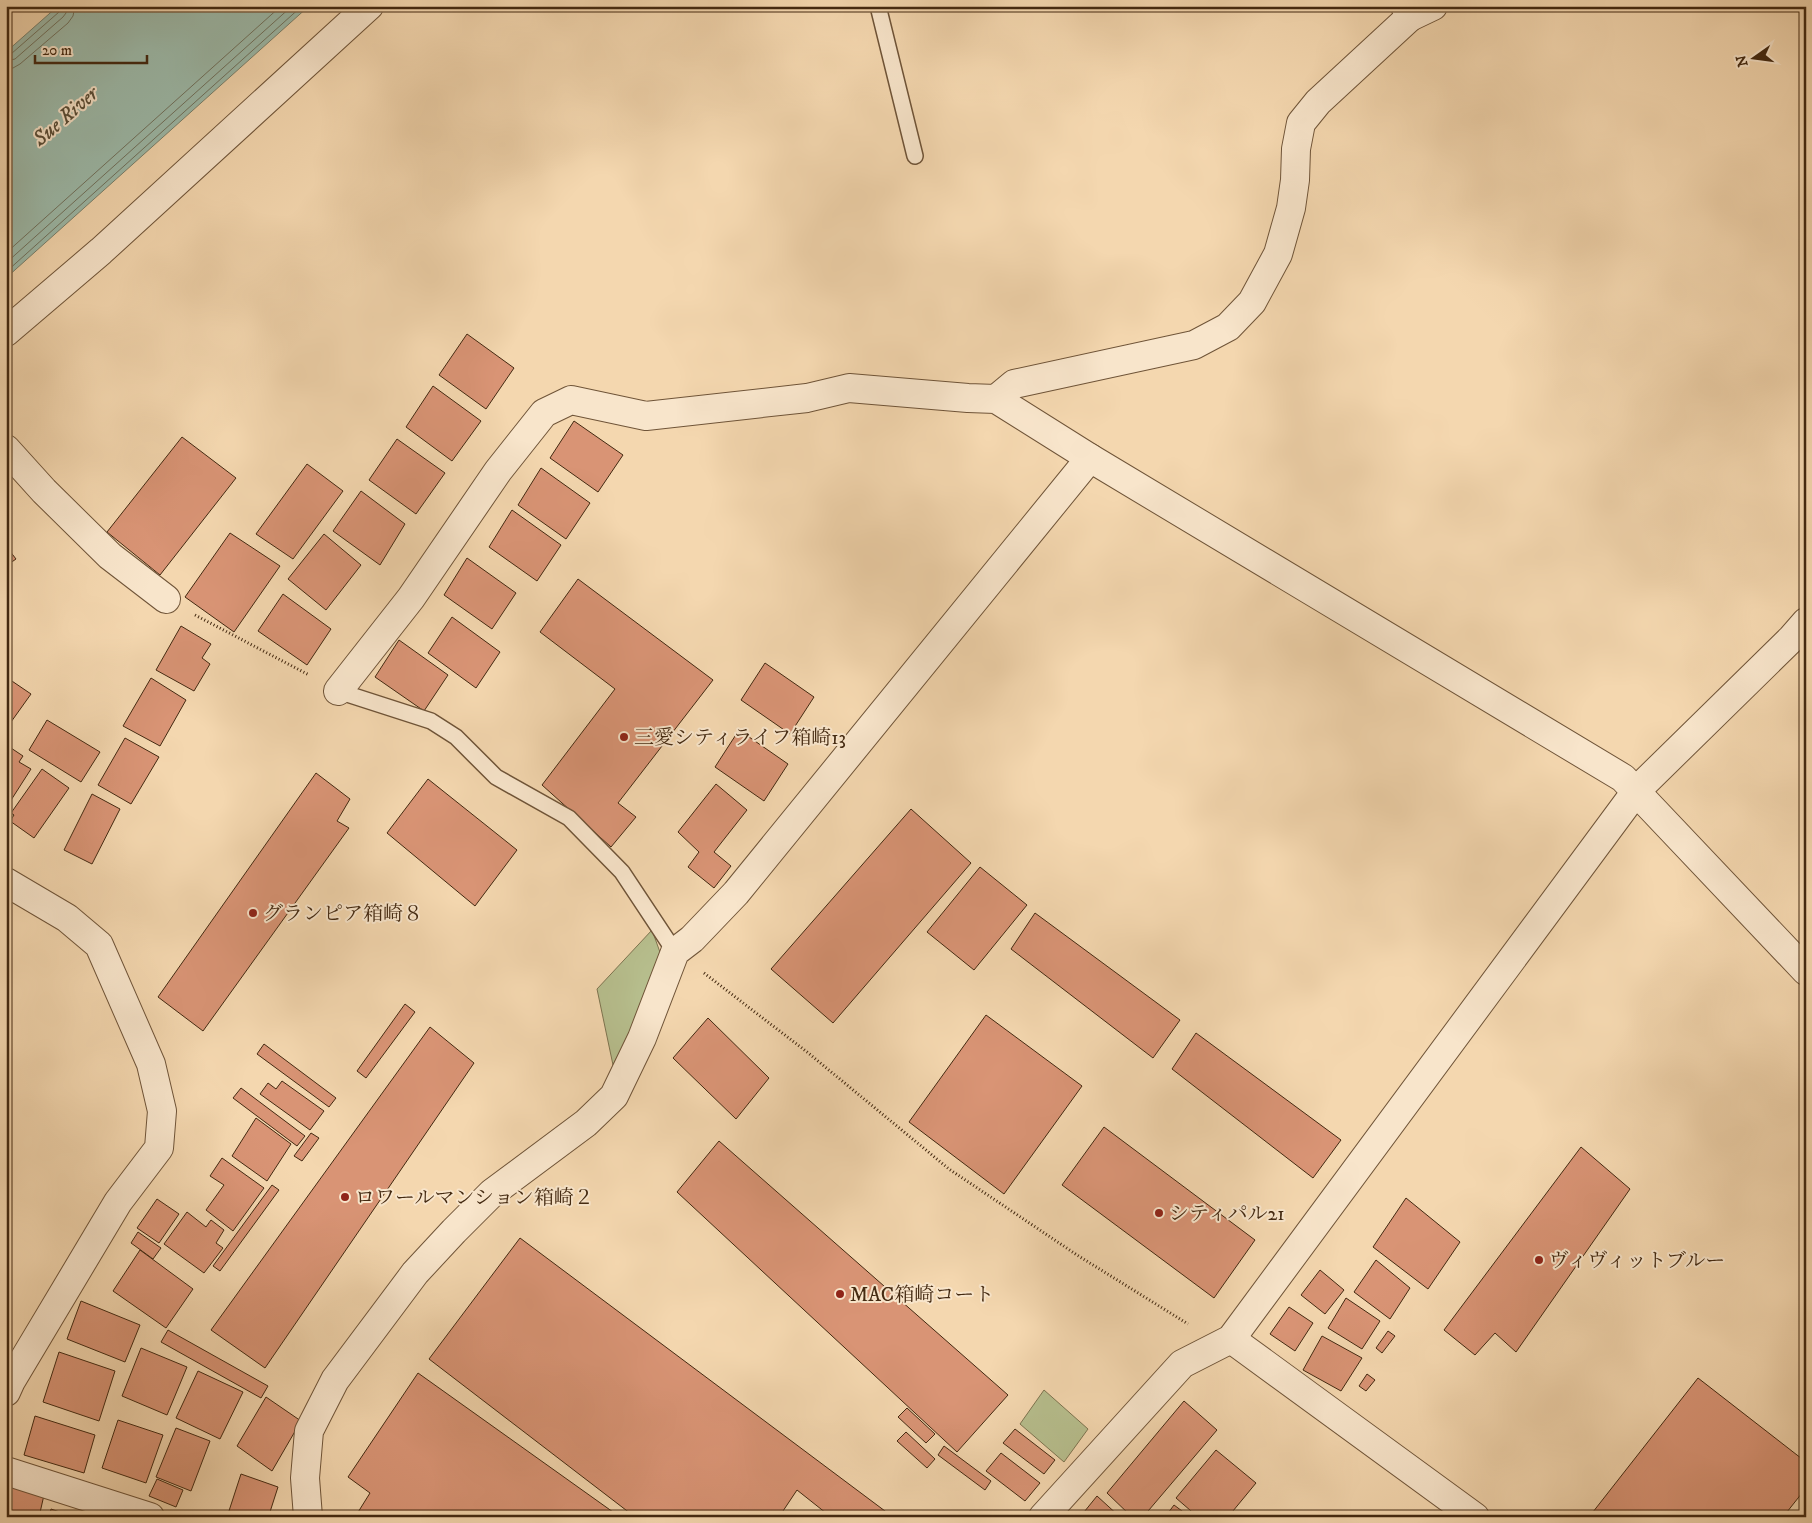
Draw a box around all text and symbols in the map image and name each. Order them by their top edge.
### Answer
scale bar [35,32,148,64]
north arrow [1730,32,1780,82]
text: 20 m [42,41,72,60]
text: N [1732,53,1752,69]
water label: Sue River [27,80,105,153]
place label: 三愛シティライフ箱崎13 [634,726,846,751]
marker: 三愛シティライフ箱崎13 [618,731,630,743]
place label: グランピア箱崎８ [263,902,423,927]
marker: グランピア箱崎８ [247,907,259,919]
place label: ロワールマンション箱崎２ [355,1186,594,1211]
marker: ロワールマンション箱崎２ [339,1191,351,1203]
place label: シティパル21 [1169,1202,1285,1227]
marker: シティパル21 [1153,1207,1165,1219]
place label: ヴィヴィットブルー [1549,1249,1725,1274]
marker: ヴィヴィットブルー [1533,1254,1545,1266]
place label: MAC箱崎コート [850,1283,994,1308]
marker: MAC箱崎コート [834,1288,846,1300]

